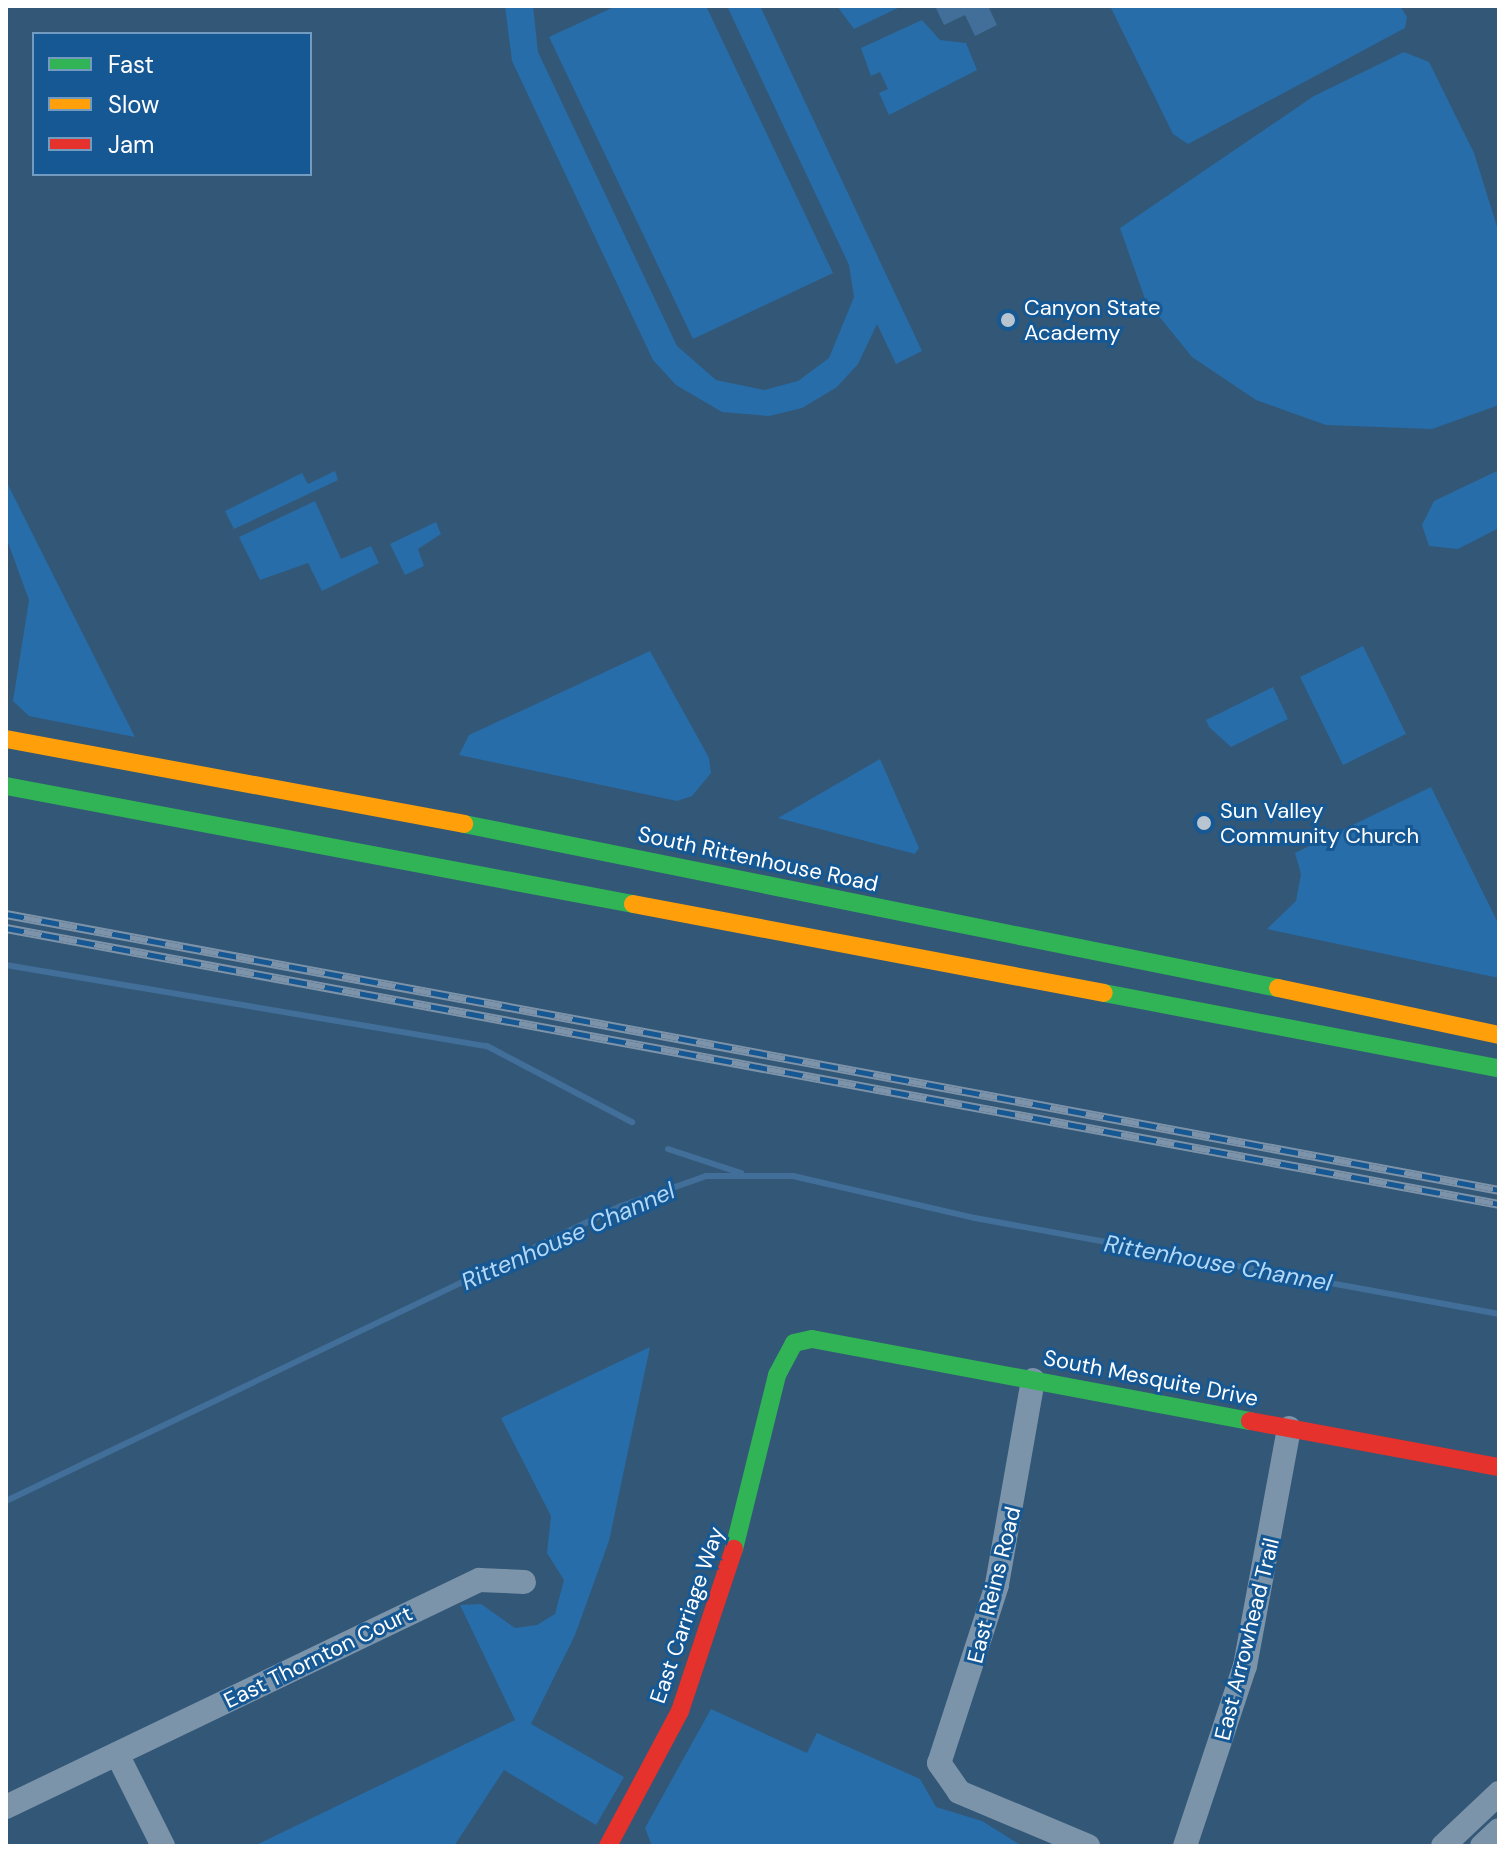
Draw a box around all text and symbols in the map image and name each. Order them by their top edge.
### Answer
legend [32,32,312,176]
text: Fast [108,49,154,80]
text: Slow [108,89,159,120]
text: Jam [108,129,154,160]
place label: Canyon State Academy [1024,294,1161,346]
marker: Canyon State Academy [999,311,1017,329]
place label: Sun Valley Community Church [1220,797,1419,848]
marker: Sun Valley Community Church [1195,814,1213,832]
street label: South Rittenhouse Road [636,821,880,897]
water label: Rittenhouse Channel [457,1176,679,1296]
water label: Rittenhouse Channel [1102,1229,1334,1297]
street label: South Mesquite Drive [1041,1344,1261,1412]
street label: East Reins Road [962,1504,1026,1666]
street label: East Carriage Way [644,1523,730,1707]
street label: East Arrowhead Trail [1209,1535,1285,1743]
street label: East Thornton Court [220,1600,416,1714]

